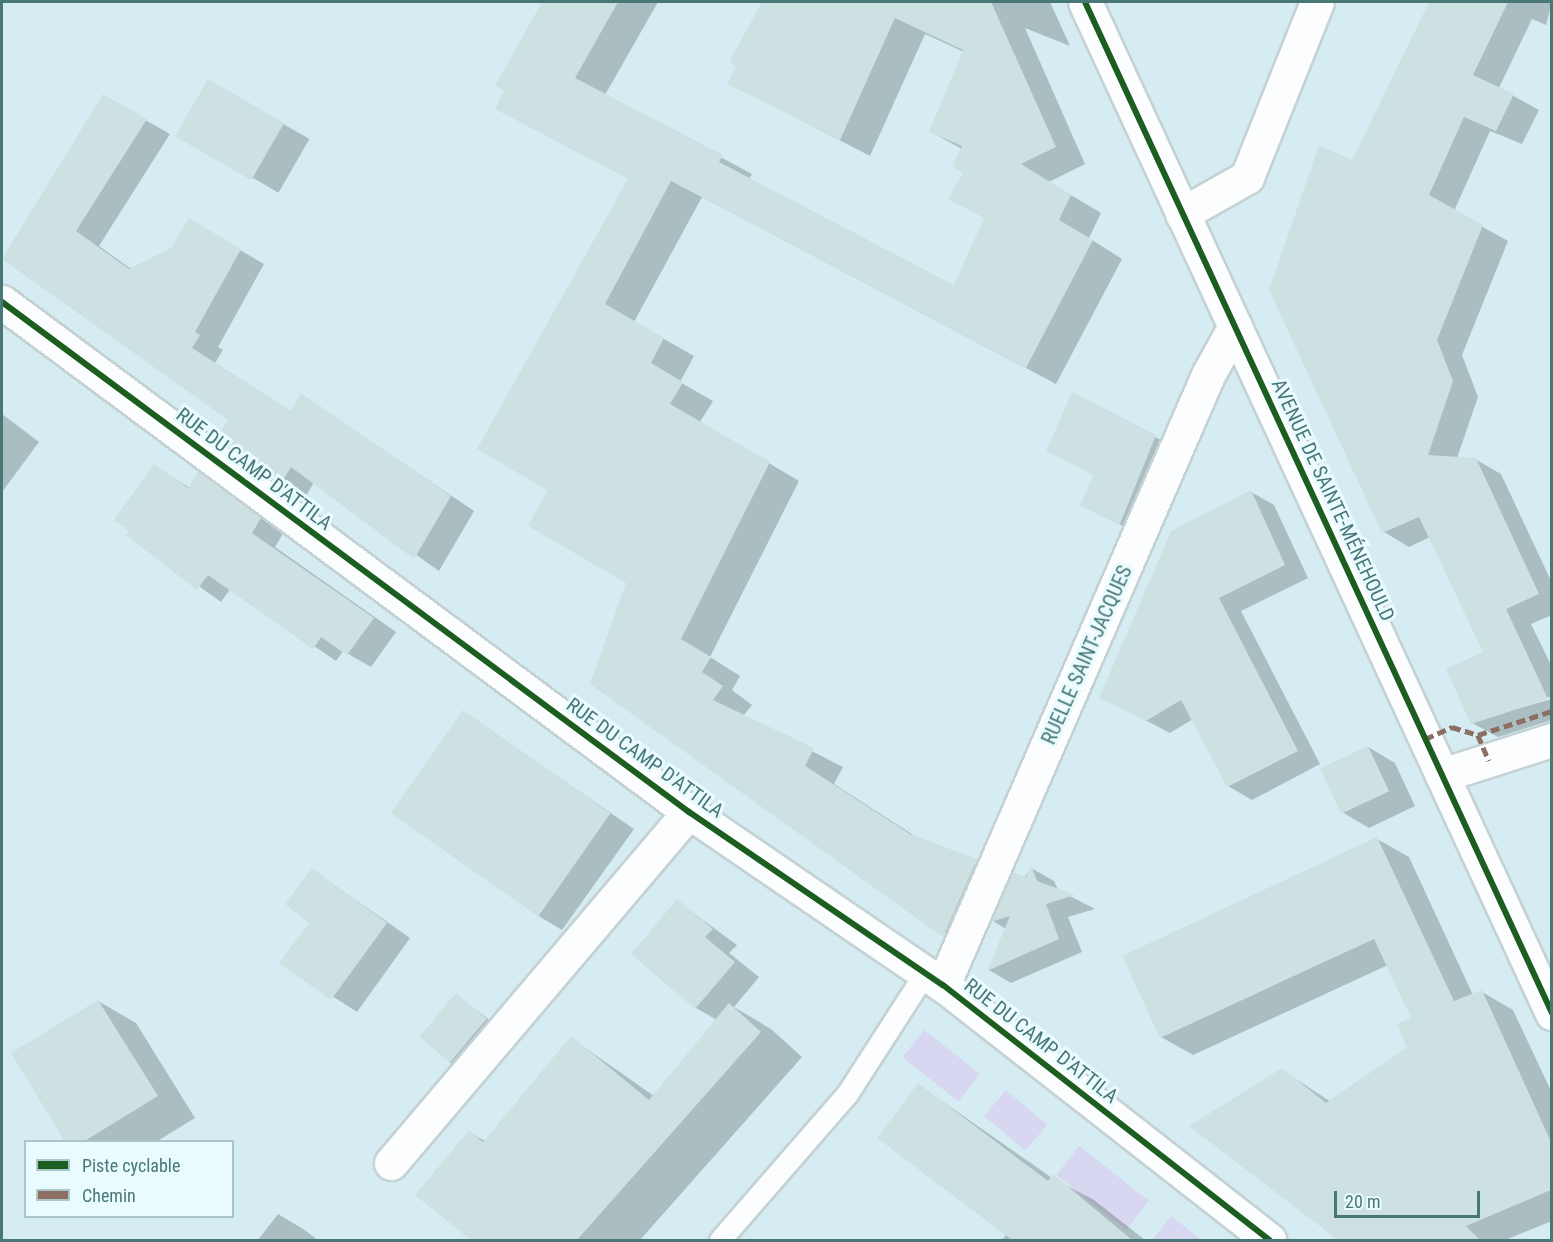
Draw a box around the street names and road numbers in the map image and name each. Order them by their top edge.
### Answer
street label: AVENUE DE SAINTE-MÉNEHOULD [1266,375,1400,625]
street label: RUE DU CAMP D'ATTILA [172,403,336,535]
street label: RUELLE SAINT-JACQUES [1037,562,1137,748]
street label: RUE DU CAMP D'ATTILA [562,693,728,823]
street label: RUE DU CAMP D'ATTILA [959,974,1123,1108]

